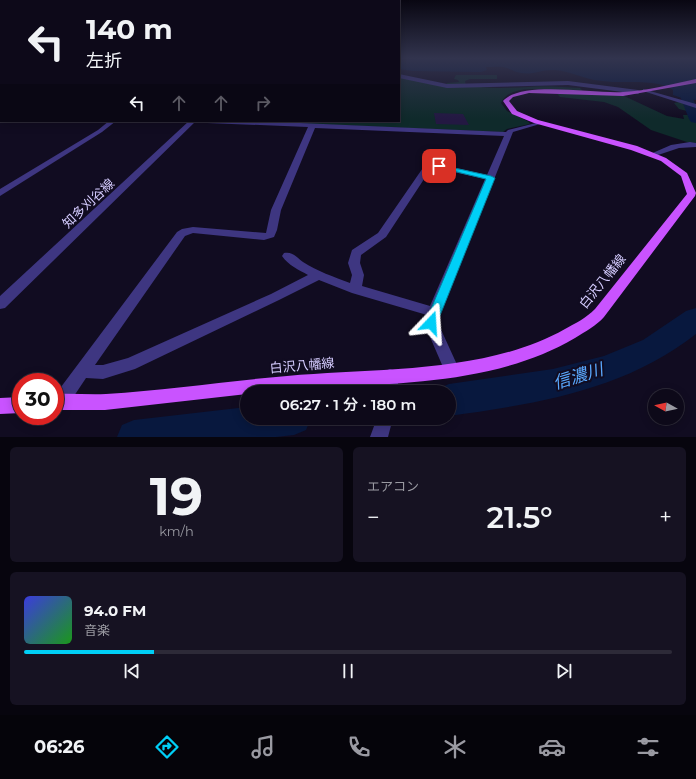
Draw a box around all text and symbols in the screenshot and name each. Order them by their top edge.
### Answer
text: 140 m [86,12,173,46]
icon: left [20,16,72,68]
text: 左折 [86,50,122,72]
icon: left [126,92,148,114]
icon: ahead [168,92,190,114]
icon: ahead [210,92,232,114]
icon: right [252,92,274,114]
pin [422,149,456,183]
icon: arrive [428,155,450,177]
street label: 知多刈谷線 [59,175,117,231]
street label: 白沢八幡線 [575,251,629,311]
position arrow [410,302,452,344]
street label: 白沢八幡線 [269,354,335,376]
water label: 信濃川 [551,358,607,393]
speed limit sign: 30 [12,373,64,425]
north arrow [648,389,684,425]
map controls [648,389,684,425]
text: 06:27 · 1 分 · 180 m [280,395,416,414]
text: 19 [150,465,203,528]
text: エアコン [367,478,419,494]
text: 21.5° [486,499,553,536]
text: − [367,504,380,531]
text: + [659,504,672,531]
text: km/h [159,523,194,539]
text: 94.0 FM [84,601,146,620]
text: 音楽 [84,622,110,638]
icon: previous [121,660,143,682]
icon: pause [337,660,359,682]
icon: next [553,660,575,682]
icon: directions [153,733,181,761]
icon: music [249,733,277,761]
icon: phone [345,733,373,761]
icon: climate [441,733,469,761]
icon: car [538,733,566,761]
icon: filters [634,733,662,761]
text: 06:26 [34,736,85,758]

